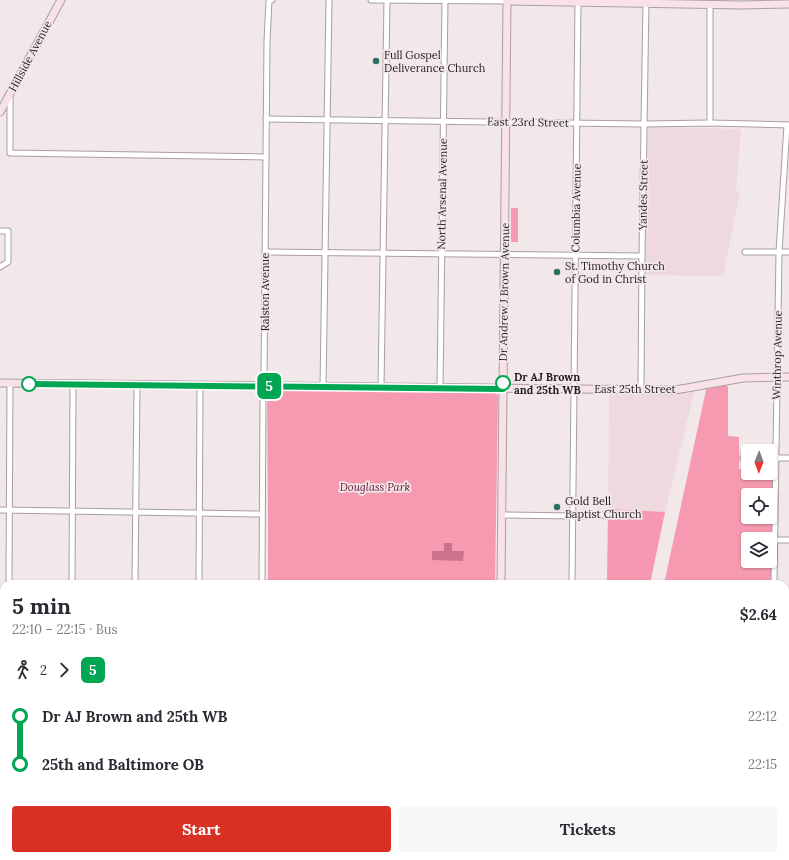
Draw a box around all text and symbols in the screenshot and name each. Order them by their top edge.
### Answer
street label: Hillside Avenue [5,18,55,94]
place label: Full Gospel Deliverance Church [384,48,486,75]
marker: Full Gospel Deliverance Church [371,56,381,66]
street label: East 23rd Street [487,114,570,130]
street label: North Arsenal Avenue [434,138,450,250]
street label: Yandes Street [635,159,651,231]
street label: Columbia Avenue [568,163,584,253]
street label: Dr Andrew J Brown Avenue [496,222,512,362]
street label: Ralston Avenue [258,253,272,331]
place label: St. Timothy Church of God in Christ [565,259,665,286]
marker: St. Timothy Church of God in Christ [552,267,562,277]
street label: Winthrop Avenue [769,310,785,400]
place label: Dr AJ Brown and 25th WB [514,370,581,397]
line badge: 5 [256,373,282,399]
marker: Dr AJ Brown and 25th WB [495,375,511,391]
unlabelled marker [21,376,37,392]
text: 5 [265,377,273,395]
street label: East 25th Street [594,382,677,396]
north arrow [741,444,777,480]
map controls [741,444,777,568]
park label: Douglass Park [340,480,411,494]
button: locate [741,488,777,524]
place label: Gold Bell Baptist Church [565,494,642,521]
marker: Gold Bell Baptist Church [552,502,562,512]
button: layers [741,532,777,568]
text: 5 min [12,592,71,620]
text: $2.64 [740,605,777,624]
text: 22:10 – 22:15 · Bus [12,621,117,638]
icon: walk [12,659,34,681]
icon: forward [53,659,75,681]
text: 5 [89,661,97,679]
text: 2 [40,662,47,679]
text: Dr AJ Brown and 25th WB [42,707,227,726]
text: 22:12 [748,708,777,725]
text: 25th and Baltimore OB [42,755,204,774]
text: 22:15 [748,756,777,773]
button: Start [12,806,391,852]
button: Tickets [399,806,777,852]

